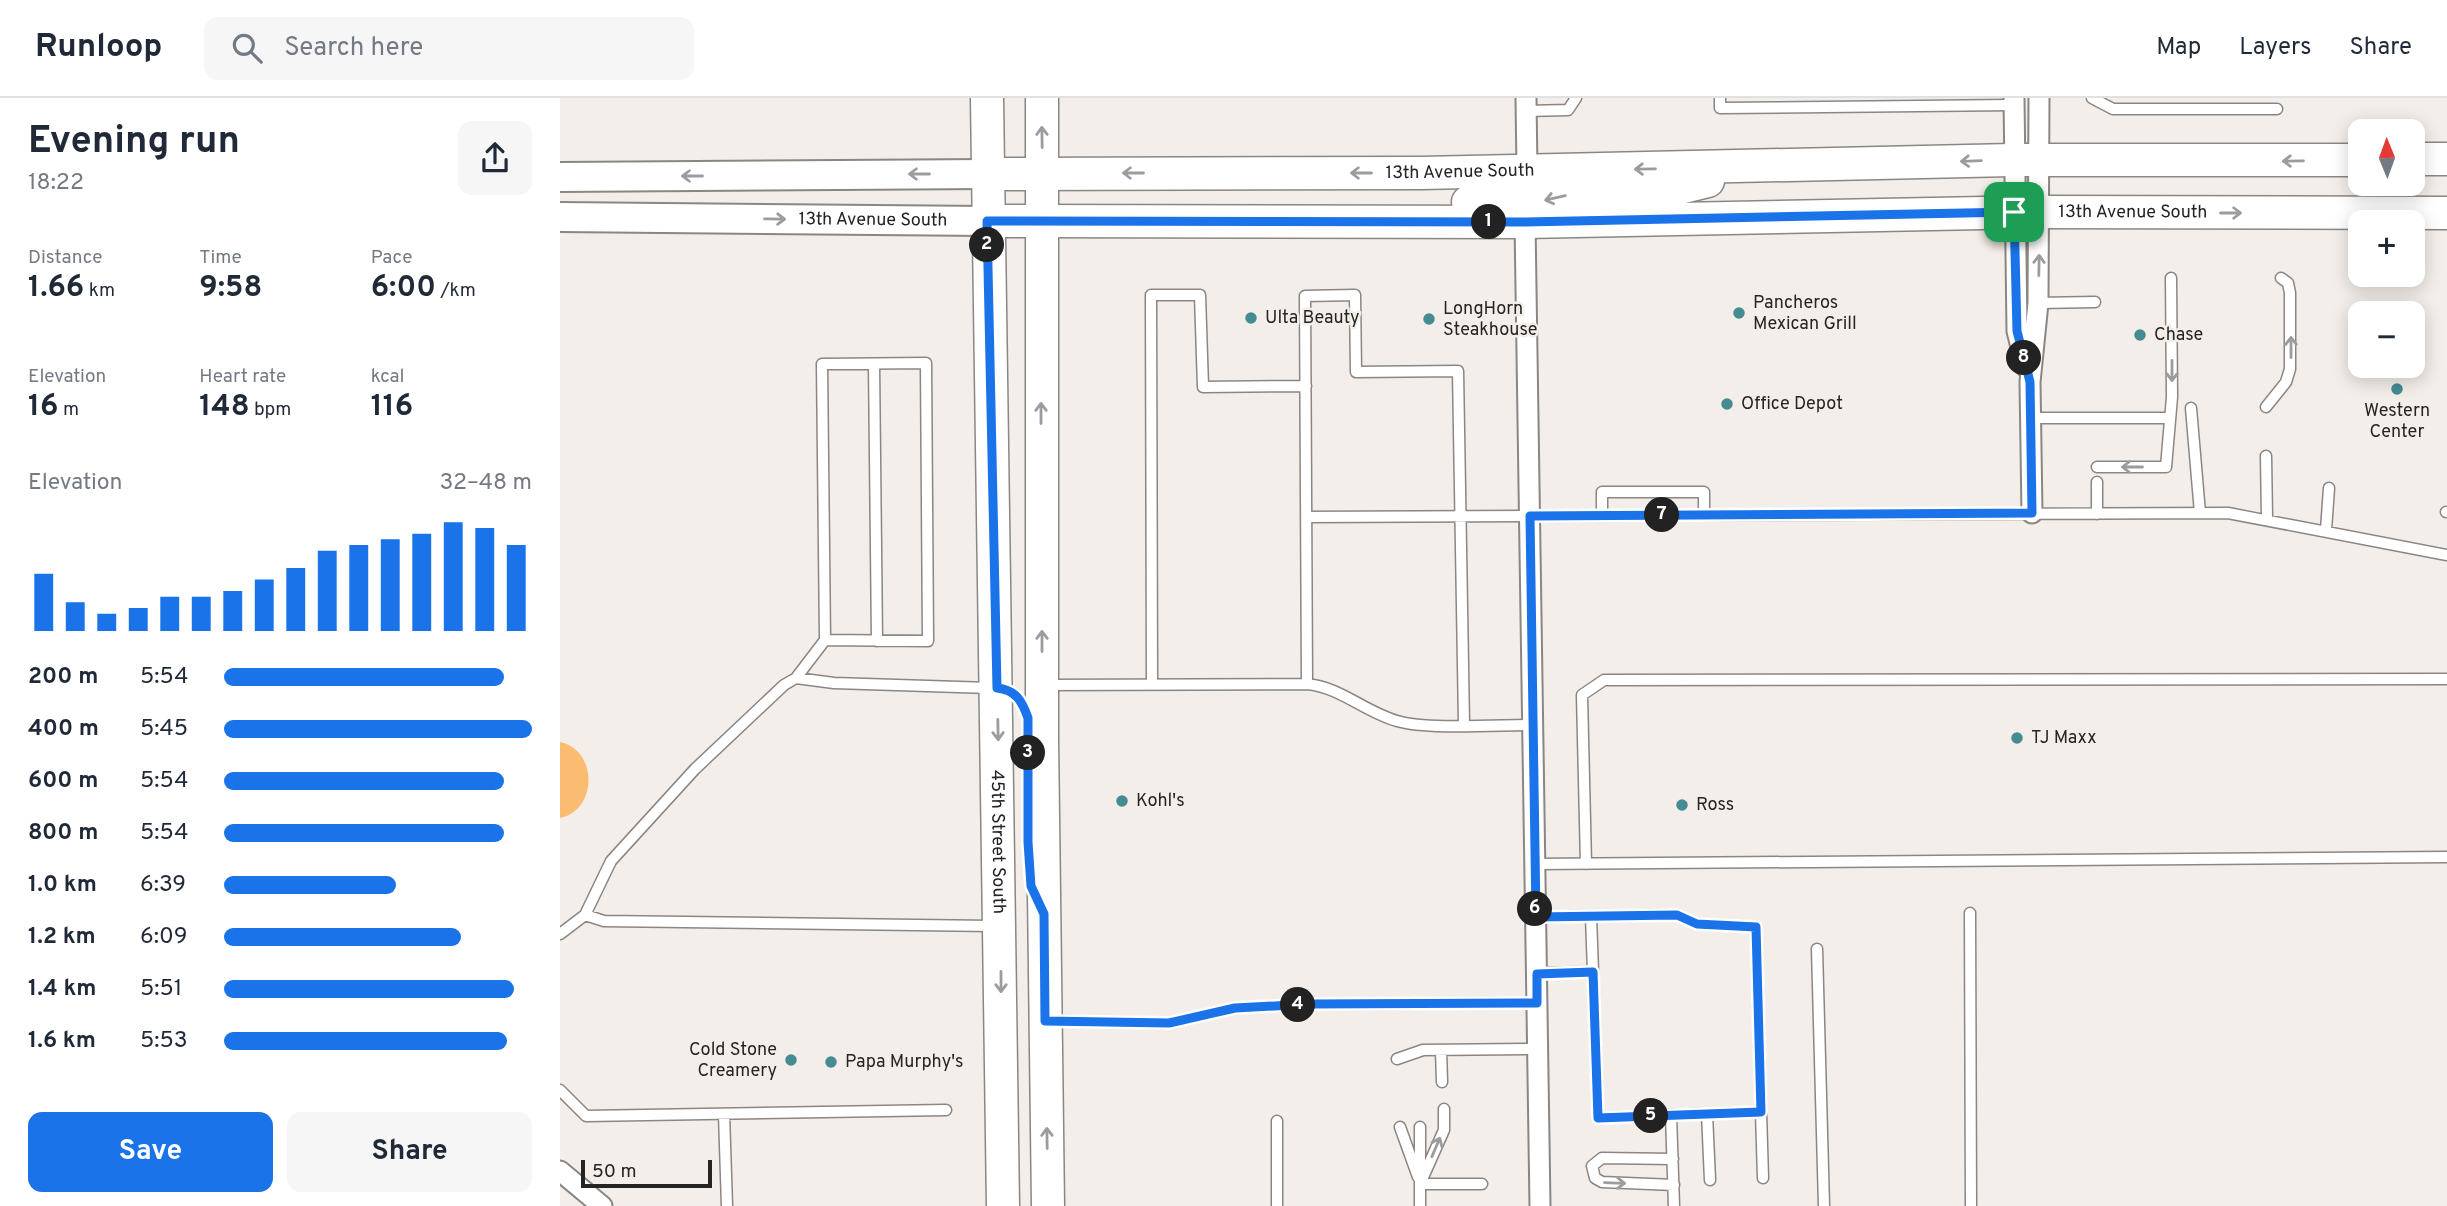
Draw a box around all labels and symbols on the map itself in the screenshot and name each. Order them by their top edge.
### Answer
north arrow [2348,119,2426,196]
one-way arrow [1036,126,1049,149]
one-way arrow [1959,154,1982,168]
one-way arrow [2281,154,2304,168]
street label: 13th Avenue South [1385,159,1535,185]
one-way arrow [1634,162,1657,176]
one-way arrow [1122,166,1145,180]
one-way arrow [1350,166,1373,180]
one-way arrow [908,167,931,181]
one-way arrow [681,169,704,183]
pin [1984,182,2044,242]
one-way arrow [1544,192,1567,205]
street label: 13th Avenue South [2058,201,2207,224]
pin: 1 [1472,204,1506,240]
one-way arrow [2219,206,2242,220]
street label: 13th Avenue South [798,208,948,232]
one-way arrow [763,212,786,226]
pin: 2 [970,228,1004,262]
one-way arrow [2032,253,2045,276]
place label: Pancheros Mexican Grill [1753,292,1857,336]
place label: LongHorn Steakhouse [1443,298,1537,342]
marker: Pancheros Mexican Grill [1731,305,1747,321]
place label: Ulta Beauty [1265,307,1360,330]
marker: Ulta Beauty [1243,310,1259,326]
marker: LongHorn Steakhouse [1421,311,1437,327]
place label: Chase [2154,324,2203,347]
marker: Chase [2132,327,2148,343]
one-way arrow [2284,336,2297,359]
pin: 8 [2006,341,2042,376]
one-way arrow [2165,359,2179,382]
marker: Western Center [2389,381,2405,397]
place label: Office Depot [1741,393,1843,416]
marker: Office Depot [1719,396,1735,412]
place label: Western Center [2364,400,2430,444]
one-way arrow [1034,402,1048,425]
one-way arrow [2120,460,2143,474]
pin: 7 [1644,498,1680,532]
one-way arrow [1035,630,1049,653]
one-way arrow [991,718,1005,741]
place label: TJ Maxx [2031,727,2097,750]
marker: TJ Maxx [2009,730,2025,746]
pin: 3 [1010,736,1046,770]
street label: 45th Street South [985,770,1010,914]
place label: Kohl's [1136,790,1185,813]
marker: Kohl's [1114,793,1130,809]
place label: Ross [1696,794,1734,817]
marker: Ross [1674,797,1690,813]
pin: 6 [1518,892,1552,926]
one-way arrow [994,970,1008,993]
pin: 4 [1280,988,1316,1023]
place label: Cold Stone Creamery [689,1039,777,1083]
place label: Papa Murphy's [845,1051,964,1074]
marker: Cold Stone Creamery [783,1052,799,1068]
marker: Papa Murphy's [823,1054,839,1070]
pin: 5 [1634,1098,1668,1134]
one-way arrow [1040,1127,1053,1150]
one-way arrow [1430,1137,1443,1159]
scale bar [581,1157,712,1189]
one-way arrow [1603,1176,1626,1189]

